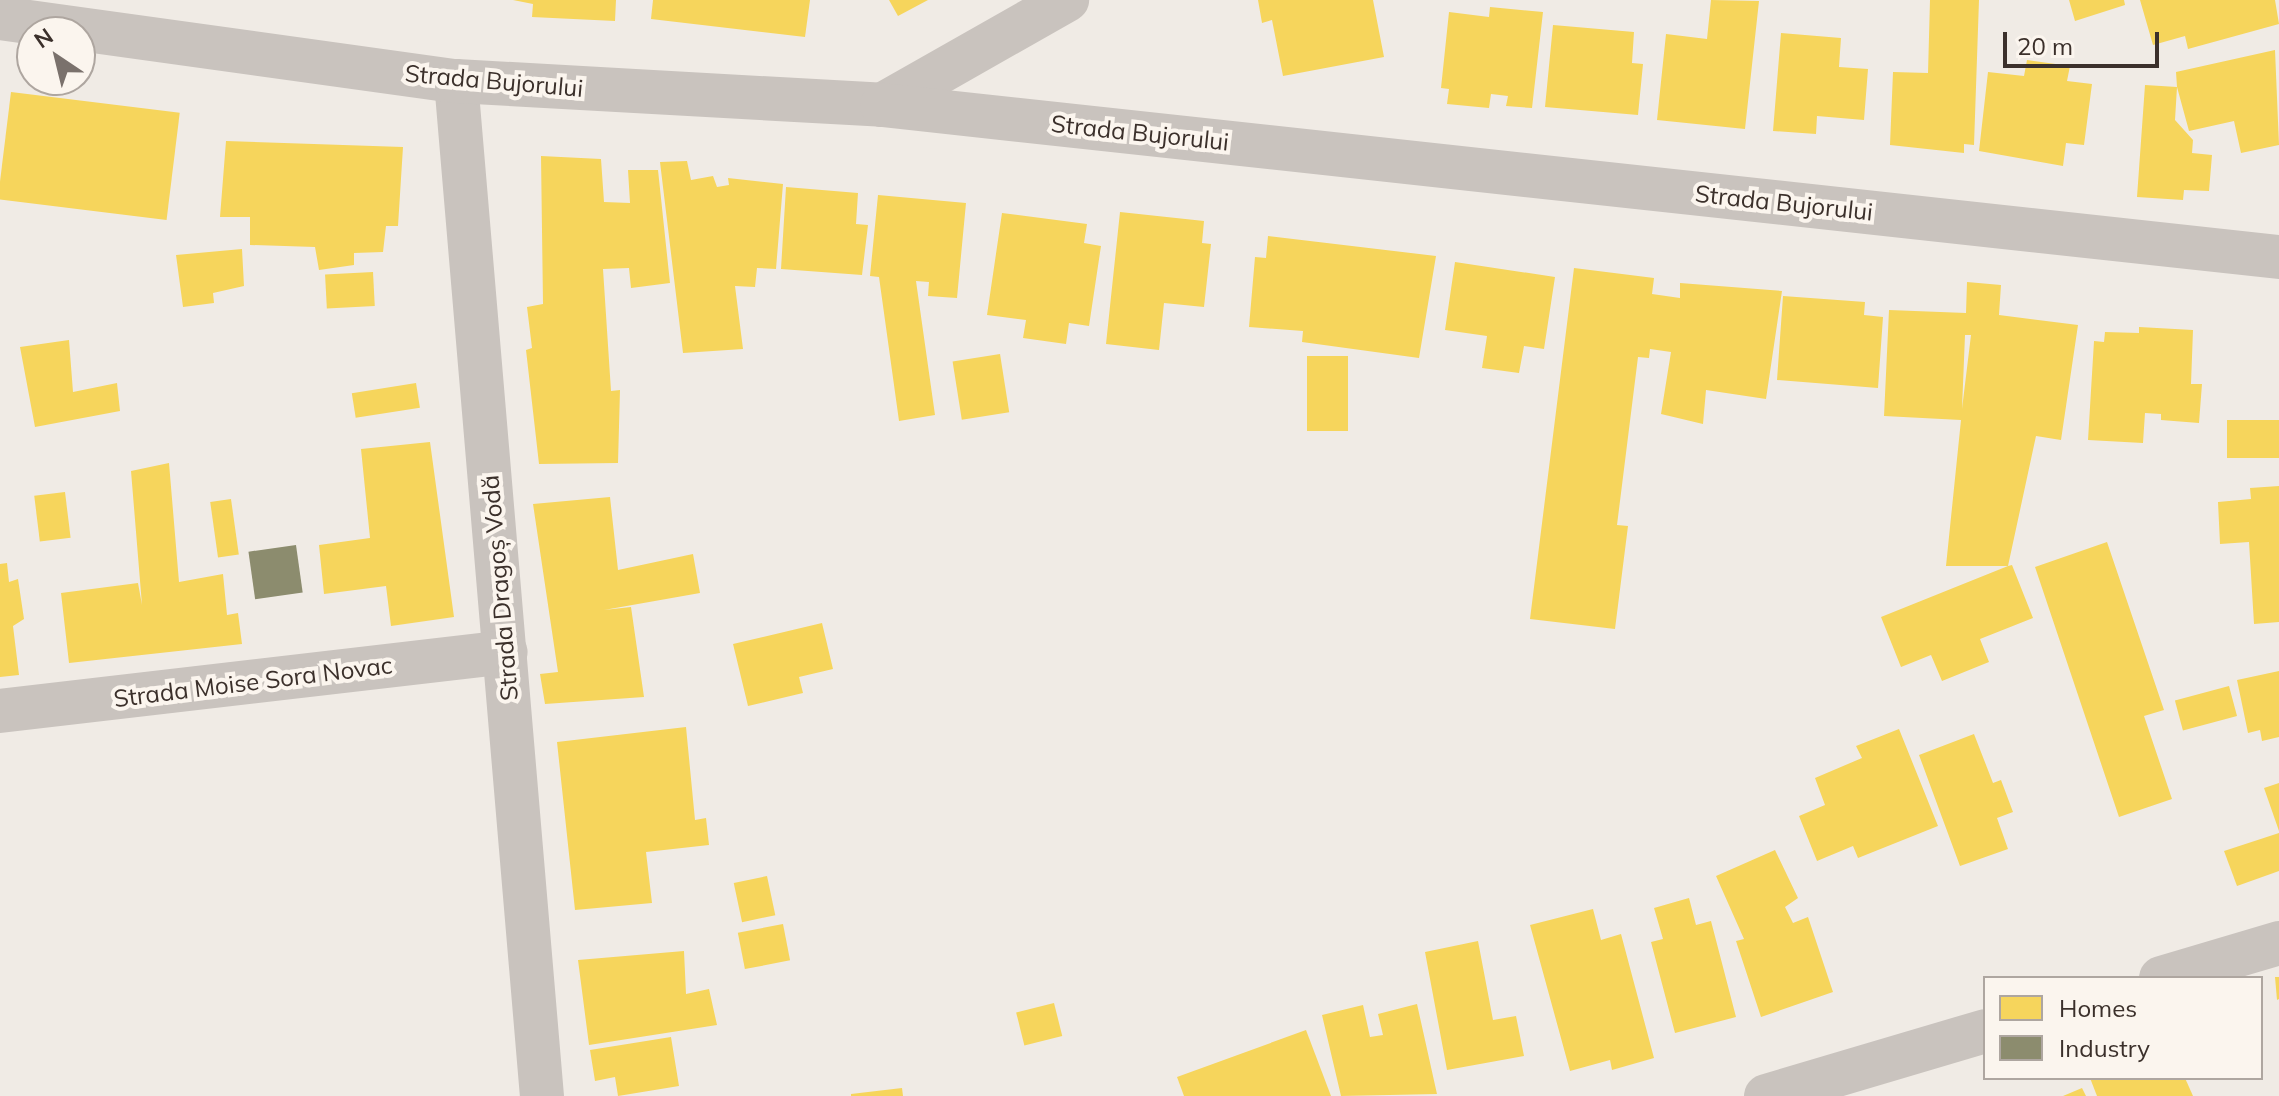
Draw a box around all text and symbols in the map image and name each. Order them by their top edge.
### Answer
north arrow [16,16,96,96]
scale bar [2007,16,2163,66]
text: N [29,22,58,54]
text: 20 m [2017,31,2073,61]
street label: Strada Bujorului [404,59,584,103]
street label: Strada Bujorului [1050,109,1230,157]
street label: Strada Bujorului [1694,179,1874,227]
street label: Strada Dragoș Vodă [476,474,524,702]
street label: Strada Moise Sora Novac [112,651,394,713]
legend [1983,976,2263,1080]
text: Homes [2059,993,2137,1023]
text: Industry [2059,1033,2150,1063]

